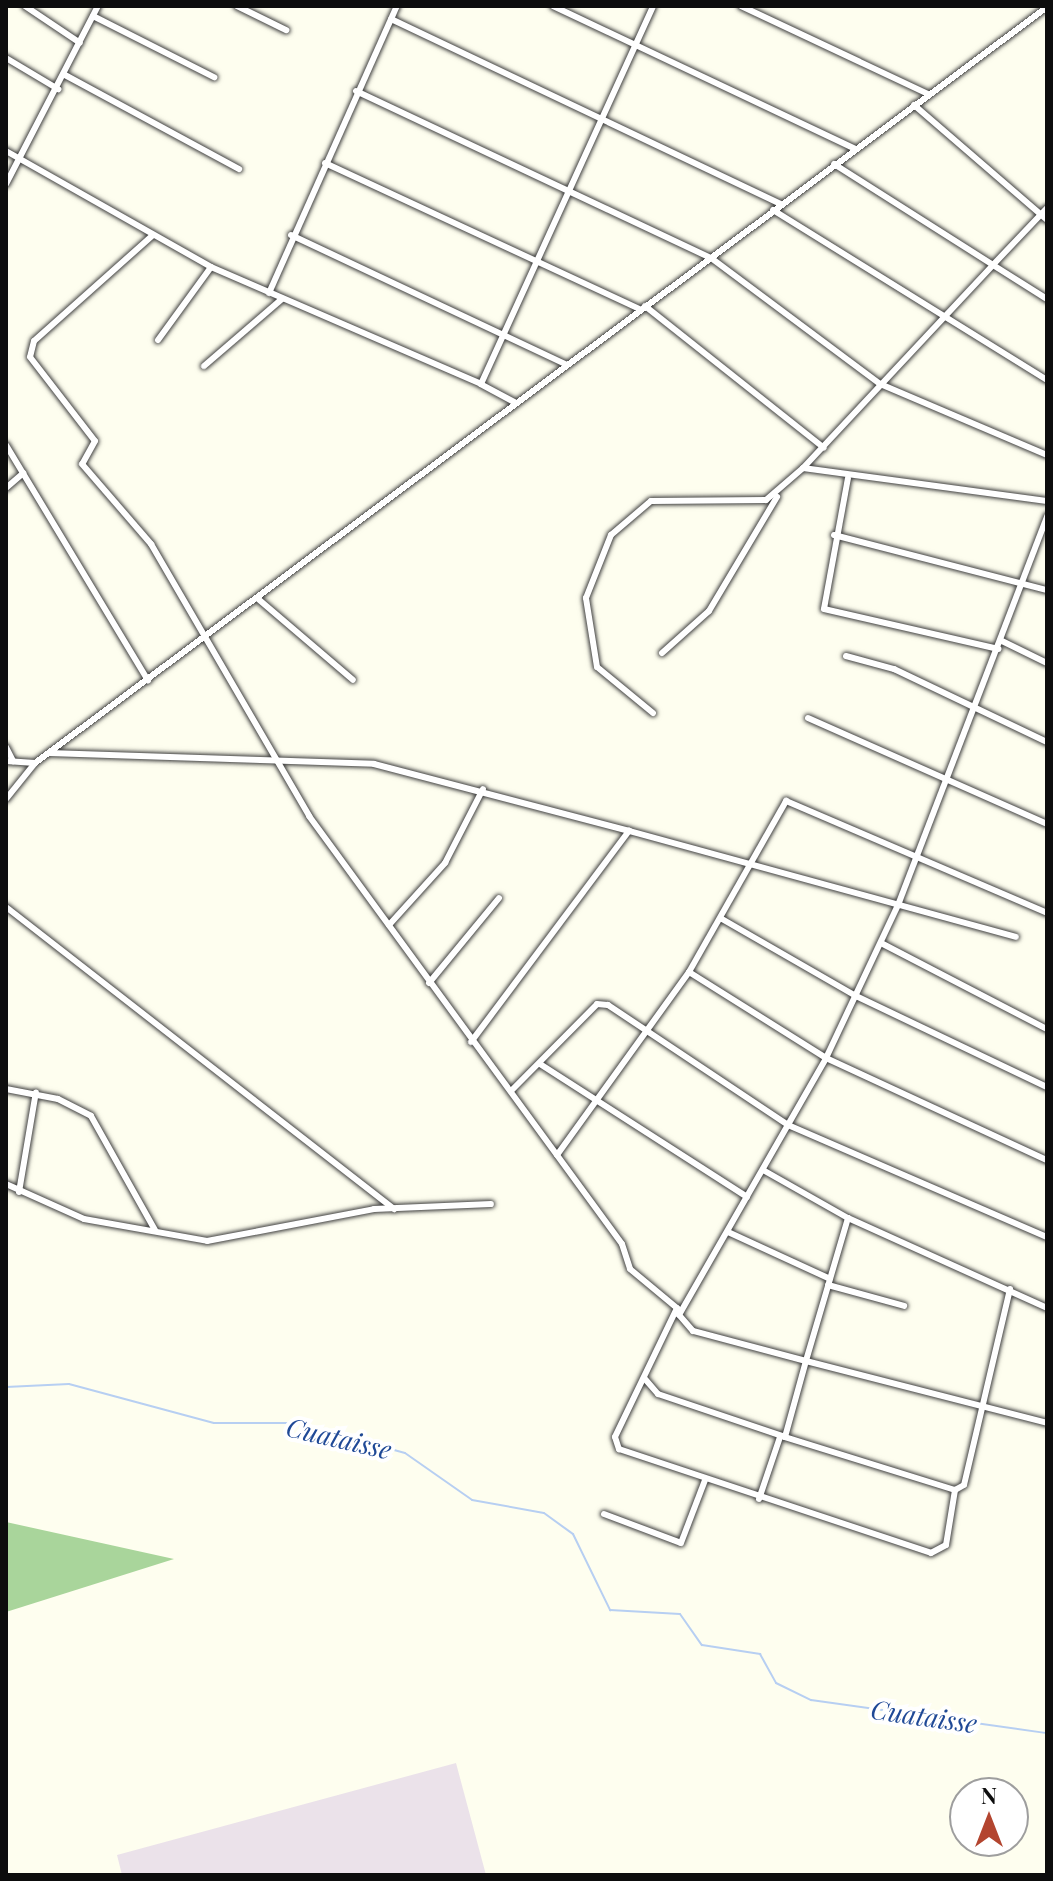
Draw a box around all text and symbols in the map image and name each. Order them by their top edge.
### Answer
water label: Cuataisse [283,1411,395,1465]
water label: Cuataisse [869,1693,979,1739]
north arrow [949,1777,1029,1857]
text: N [981,1780,997,1810]

